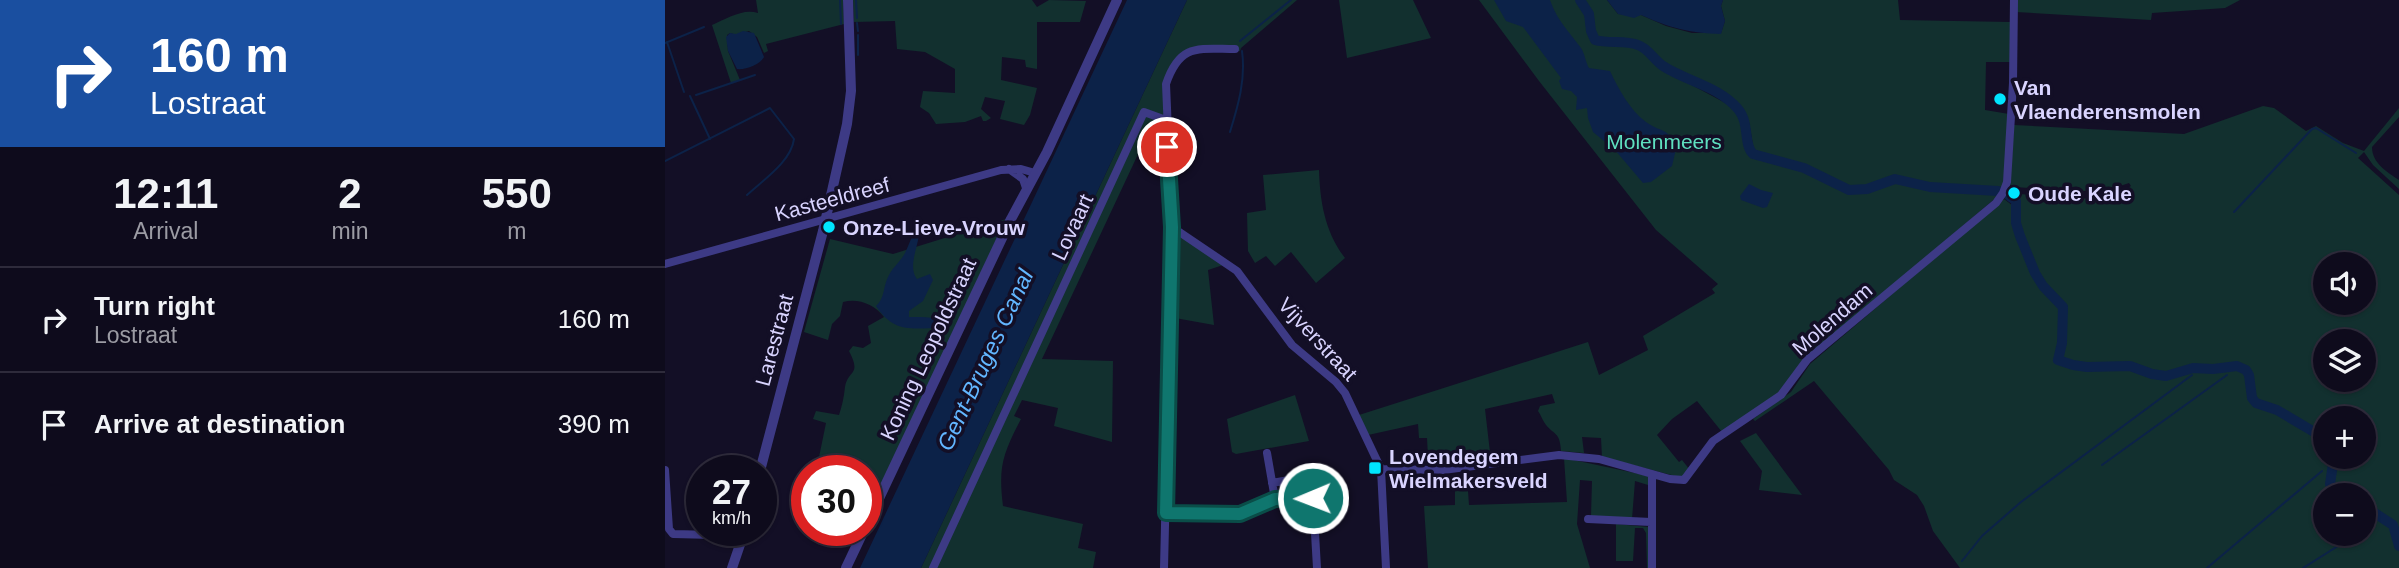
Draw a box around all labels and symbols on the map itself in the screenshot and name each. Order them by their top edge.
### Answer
place label: Van Vlaenderensmolen [2014,76,2201,123]
marker: Van Vlaenderensmolen [1992,91,2008,107]
pin [1137,117,1197,177]
park label: Molenmeers [1606,130,1722,153]
street label: Kasteeldreef [772,173,892,225]
place label: Oude Kale [2028,182,2132,205]
marker: Oude Kale [2006,185,2022,201]
street label: Lovaart [1047,190,1097,264]
place label: Onze-Lieve-Vrouw [843,216,1026,239]
marker: Onze-Lieve-Vrouw [821,219,837,235]
street label: Koning Leopoldstraat [876,254,980,444]
water label: Gent-Bruges Canal [932,264,1039,455]
street label: Molendam [1787,278,1877,360]
street label: Larestraat [751,291,797,389]
street label: Vijverstraat [1274,293,1362,385]
place label: Lovendegem Wielmakersveld [1389,445,1548,492]
speed limit sign: 30 [791,455,882,546]
marker: Lovendegem Wielmakersveld [1367,460,1383,476]
position arrow [1276,461,1350,535]

